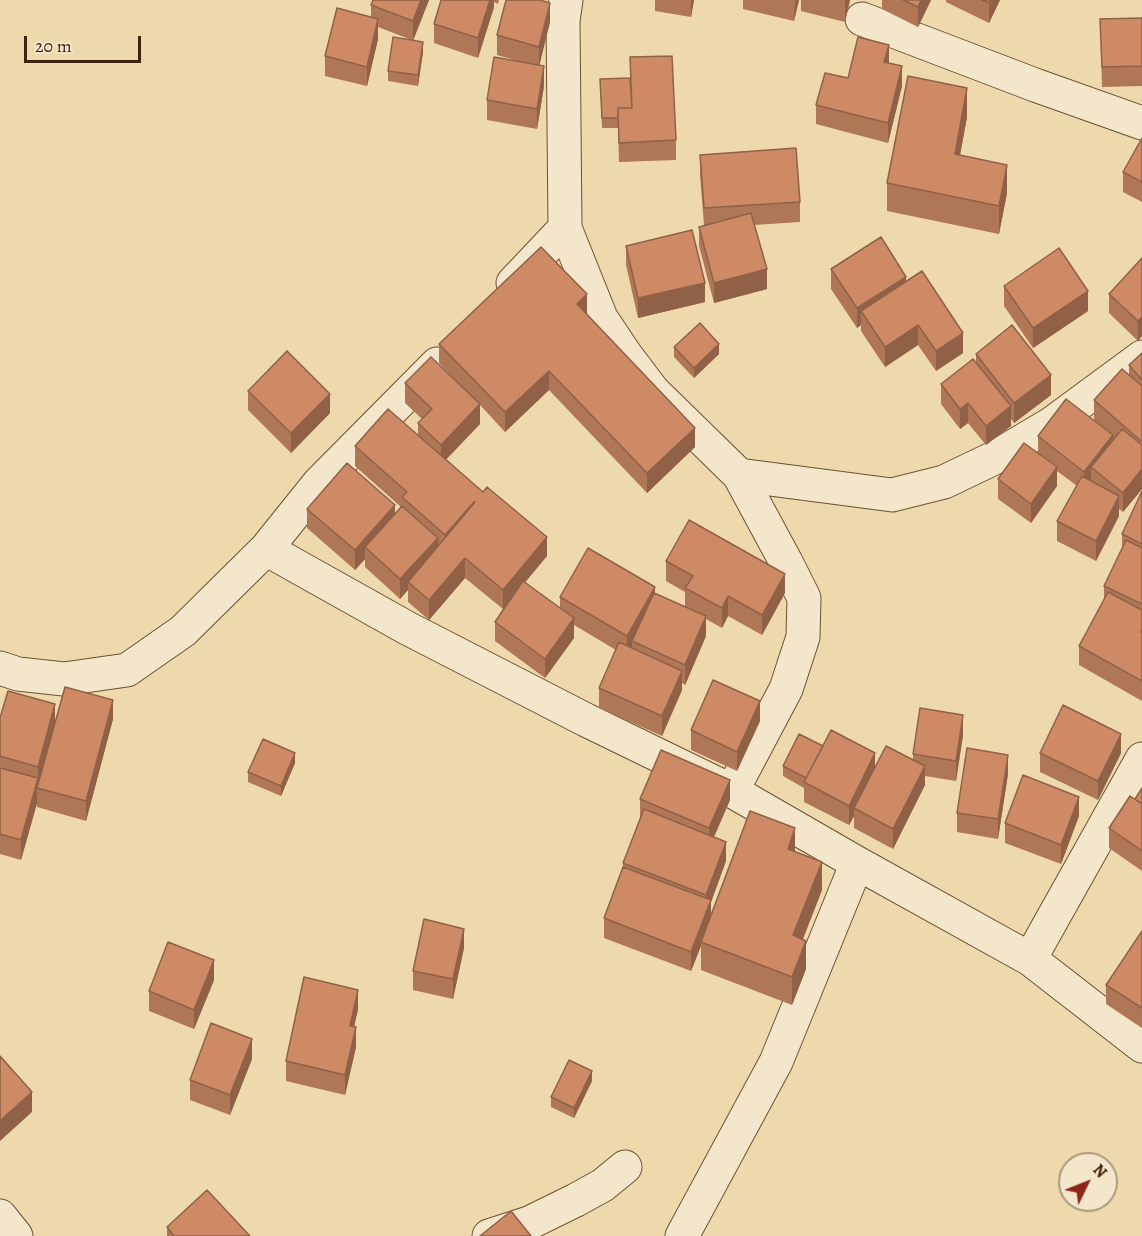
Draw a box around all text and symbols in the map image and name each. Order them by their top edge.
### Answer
scale bar [27,24,144,62]
text: 20 m [35,34,72,58]
north arrow [1058,1152,1118,1212]
text: N [1088,1159,1112,1183]

